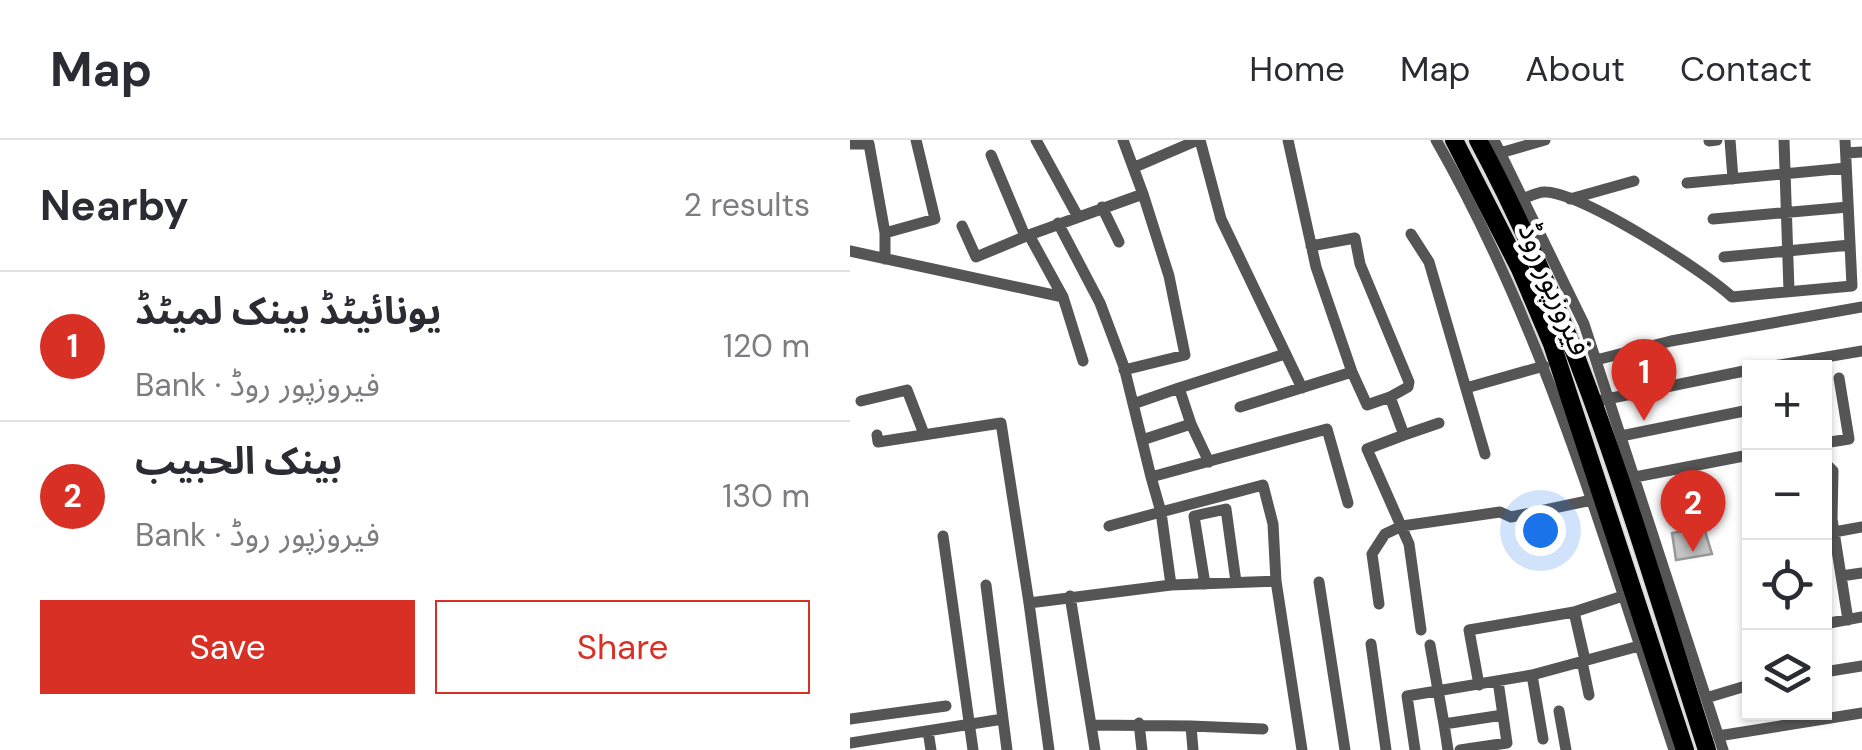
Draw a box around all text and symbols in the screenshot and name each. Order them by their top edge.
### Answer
text: Map [50,38,152,101]
text: Home [1249,46,1345,92]
text: Map [1400,46,1470,92]
text: About [1525,46,1625,92]
text: Contact [1680,46,1812,92]
text: Nearby [40,178,189,233]
text: 2 results [684,184,810,226]
street label: فیروزپور روڈ [1509,217,1600,362]
text: یونائیٹڈ بینک لمیٹڈ [135,286,442,336]
text: 1 [67,325,78,367]
text: 120 m [723,325,810,367]
pin: 1 [1612,338,1676,421]
map controls [1742,360,1832,720]
button: + [1742,360,1832,450]
text: Bank · فیروزپور روڈ [135,364,380,406]
text: بينک الحبيب [135,436,342,486]
button: − [1742,450,1832,540]
pin: 2 [1660,470,1726,552]
text: 2 [63,475,82,517]
text: 130 m [722,475,810,517]
your location [1515,505,1566,556]
text: Bank · فیروزپور روڈ [135,514,380,556]
button: locate [1742,540,1832,630]
button: Save [40,600,415,694]
button: Share [435,600,810,694]
button: layers [1742,630,1832,720]

